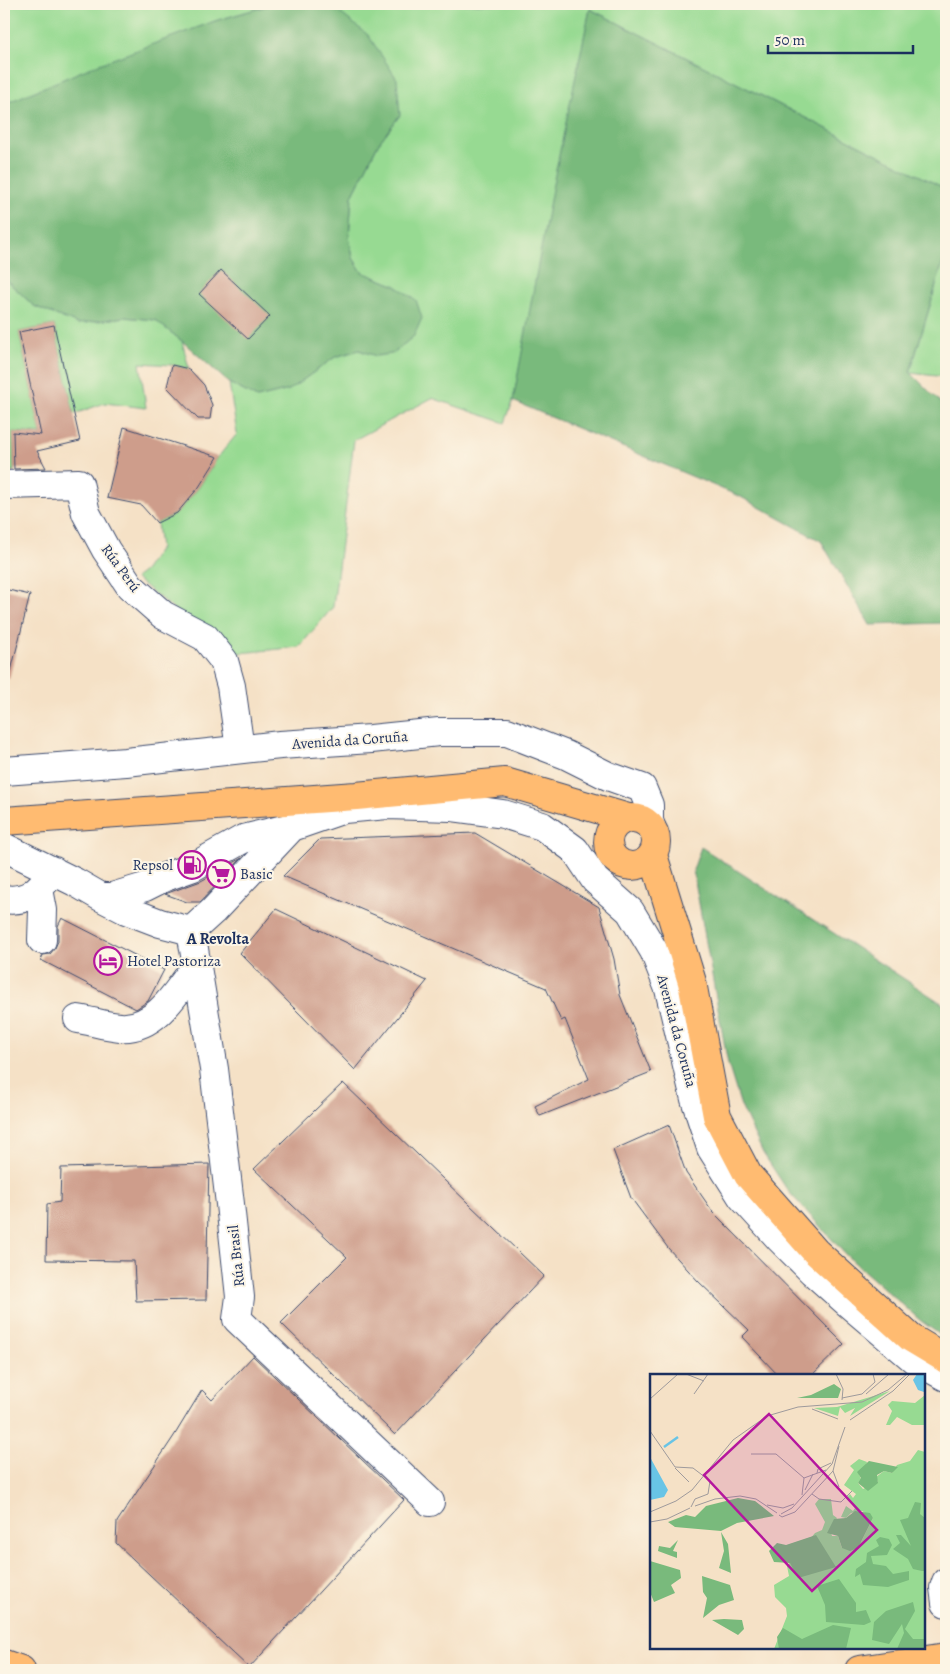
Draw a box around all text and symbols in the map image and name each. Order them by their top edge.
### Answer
scale bar [768,22,912,54]
text: 50 m [775,30,805,50]
street label: Rúa Perú [97,540,146,597]
street label: Avenida da Coruña [290,726,409,754]
fuel station icon: Repsol [177,850,207,880]
place label: Repsol [132,855,173,875]
supermarket icon: Basic [206,859,236,889]
place label: Basic [240,864,273,884]
district label: A Revolta [186,928,250,950]
hotel icon: Hotel Pastoriza [93,946,123,976]
place label: Hotel Pastoriza [127,951,221,971]
street label: Avenida da Coruña [652,971,702,1090]
street label: Rúa Brasil [223,1224,249,1288]
inset map [650,1374,925,1649]

